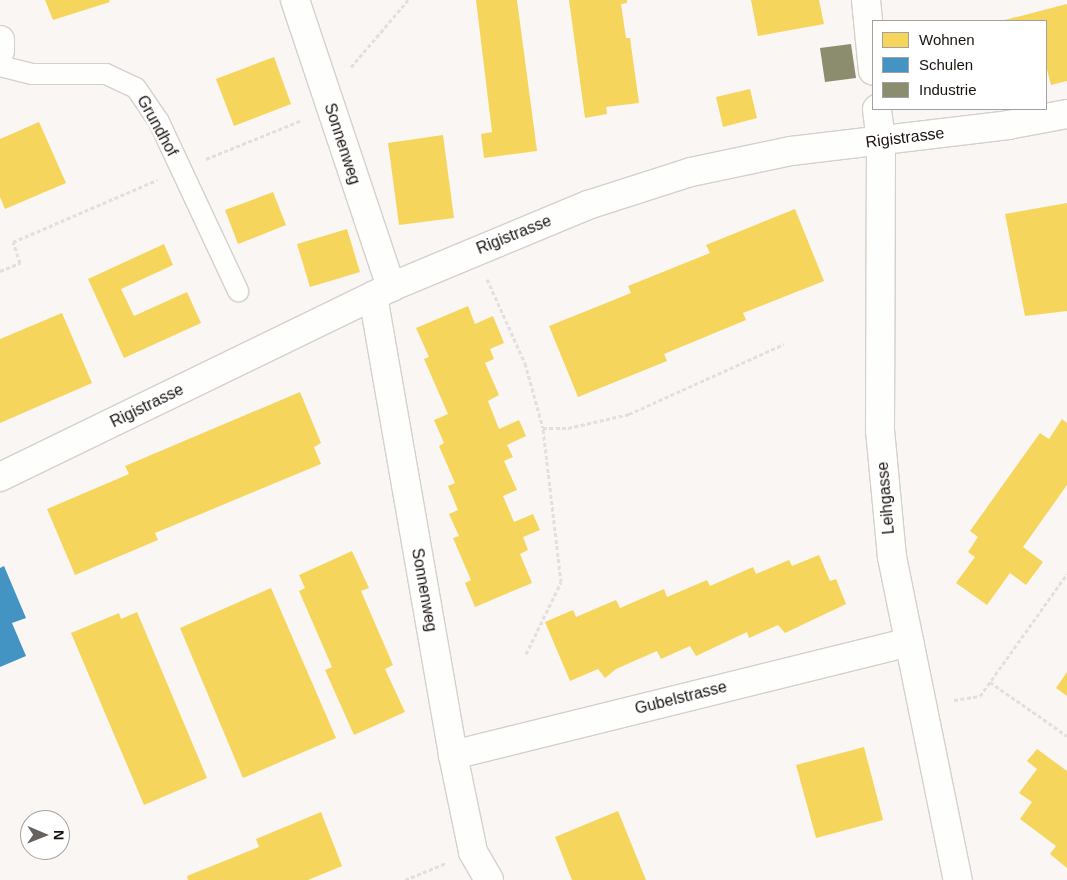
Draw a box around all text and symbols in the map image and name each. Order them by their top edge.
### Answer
legend [872,20,1047,110]
text: Wohnen [919,31,975,48]
text: Schulen [919,56,973,73]
text: Industrie [919,81,977,98]
street label: Grundhof [132,92,182,160]
street label: Sonnenweg [320,101,364,187]
street label: Rigistrasse [865,124,945,152]
street label: Rigistrasse [474,211,554,259]
street label: Rigistrasse [107,380,187,432]
street label: Leihgasse [873,461,899,535]
street label: Sonnenweg [407,547,441,633]
street label: Gubelstrasse [633,677,729,719]
north arrow [20,810,70,860]
text: N [51,830,67,840]

